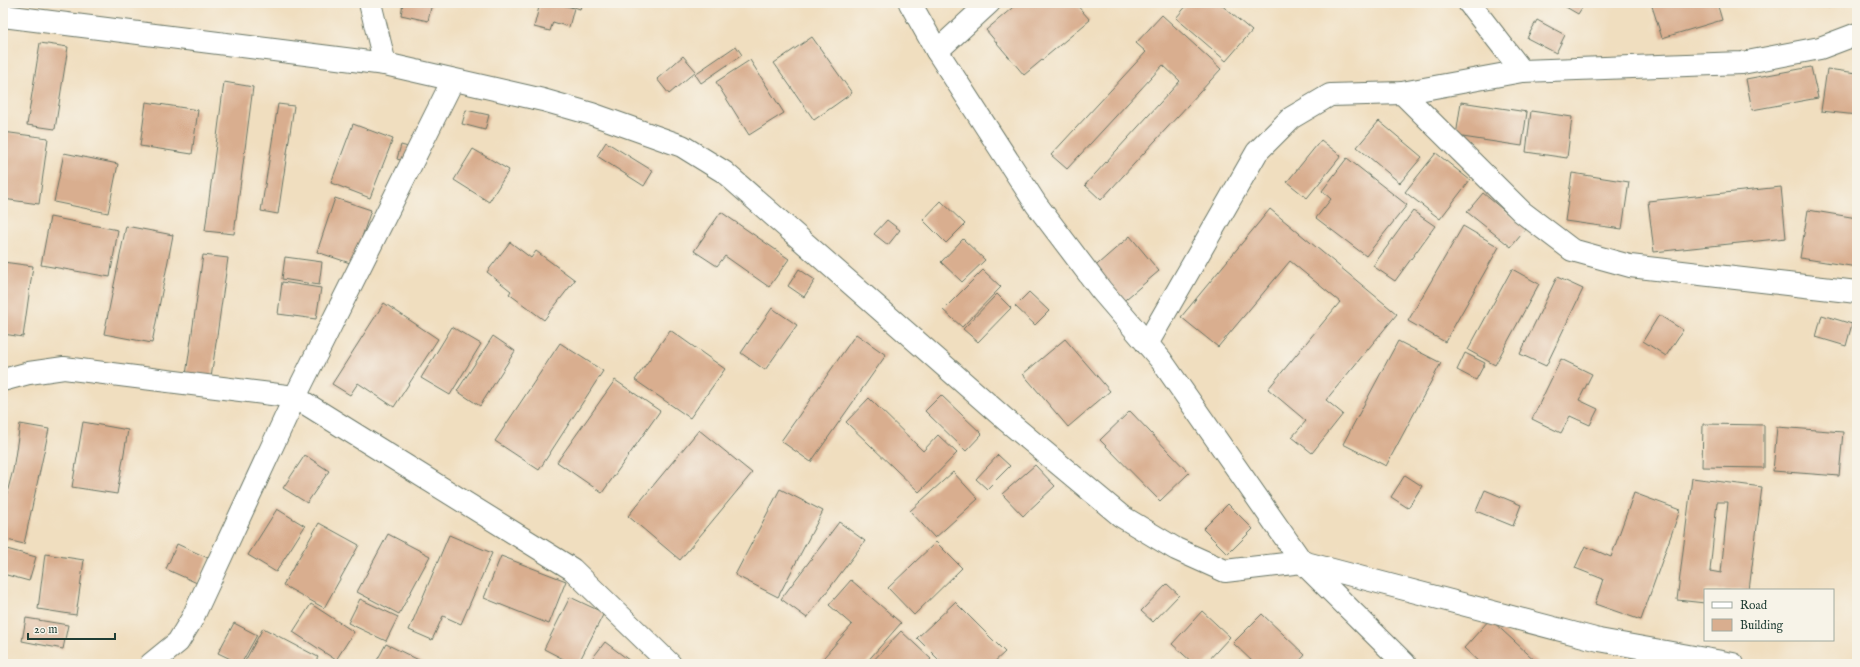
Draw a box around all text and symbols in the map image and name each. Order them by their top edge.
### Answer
legend [1704,589,1834,641]
text: Road [1740,598,1768,613]
scale bar [28,615,115,641]
text: Building [1740,618,1784,633]
text: 20 m [34,622,57,637]

